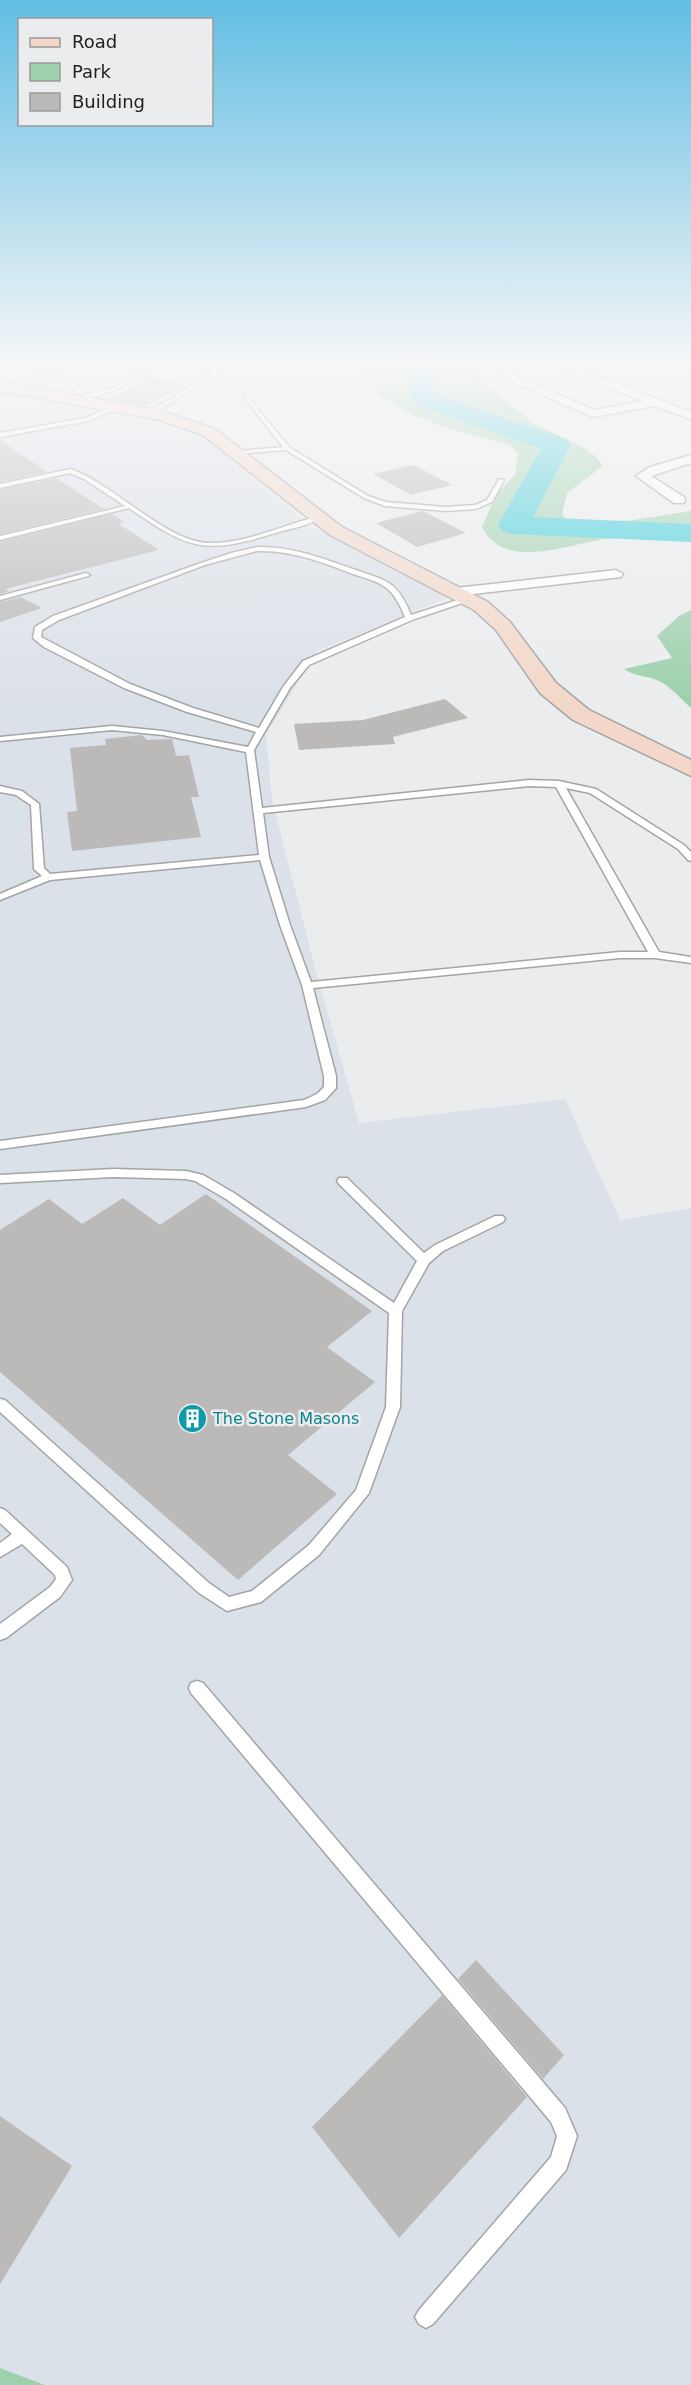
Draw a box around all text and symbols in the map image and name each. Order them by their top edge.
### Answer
legend [18,18,213,126]
text: Road [72,31,117,52]
text: Park [72,61,111,82]
text: Building [72,91,145,112]
building icon: The Stone Masons [176,1402,208,1434]
place label: The Stone Masons [212,1409,359,1428]

